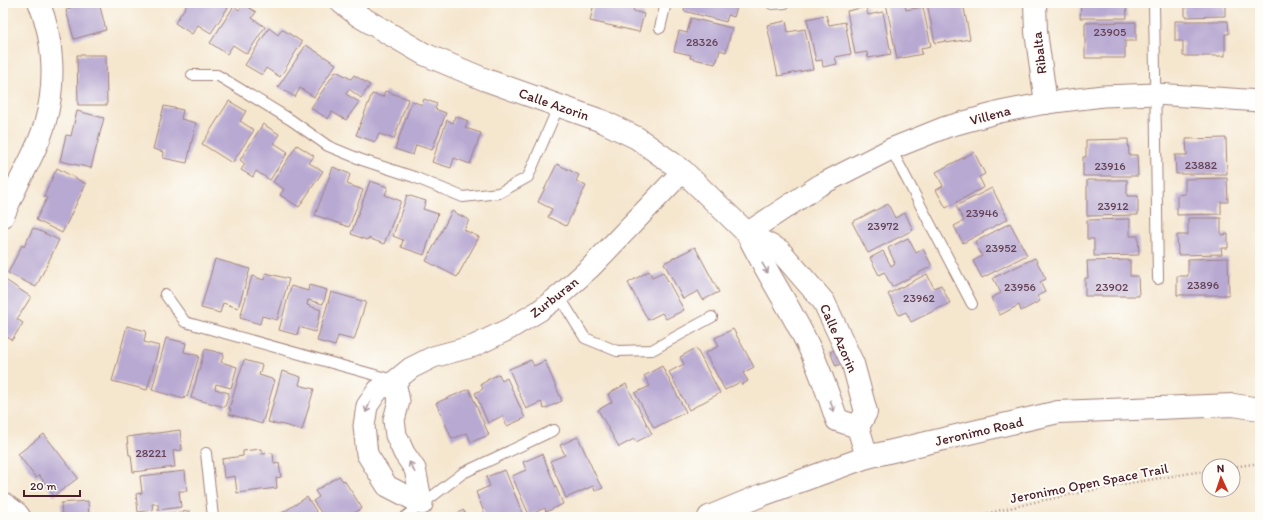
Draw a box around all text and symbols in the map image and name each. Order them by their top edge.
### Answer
house number: 23905 [1094,25,1126,39]
street label: Ribalta [1028,30,1051,75]
house number: 28326 [686,35,718,49]
street label: Calle Azorin [516,85,592,125]
street label: Villena [968,102,1013,129]
house number: 23882 [1185,158,1218,172]
house number: 23916 [1094,159,1126,173]
house number: 23912 [1097,199,1129,213]
house number: 23946 [966,206,998,220]
house number: 23972 [867,219,899,233]
house number: 23952 [985,241,1018,255]
one-way arrow [761,262,769,274]
street label: Zurburan [527,273,582,322]
house number: 23896 [1187,278,1219,292]
house number: 23956 [1004,280,1036,294]
house number: 23902 [1096,280,1129,294]
house number: 23962 [903,291,936,305]
street label: Calle Azorin [816,301,861,376]
one-way arrow [829,399,836,412]
one-way arrow [364,400,372,412]
street label: Jeronimo Road [933,413,1025,450]
house number: 28221 [135,446,167,460]
north arrow [1201,458,1241,498]
street label: Jeronimo Open Space Trail [1009,460,1170,507]
one-way arrow [408,461,415,473]
text: N [1216,462,1225,475]
scale bar [24,472,80,498]
text: 20 m [30,479,57,493]

